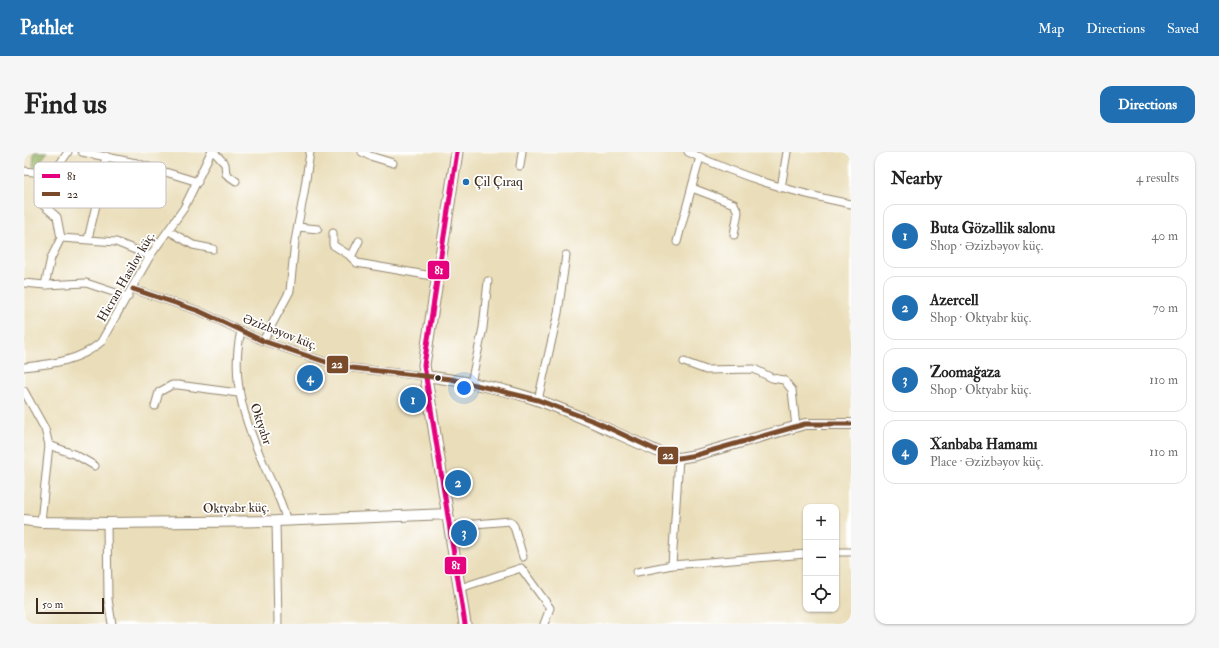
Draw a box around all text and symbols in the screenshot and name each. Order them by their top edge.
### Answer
text: Pathlet [20,16,74,40]
text: Map [1038,20,1064,37]
text: Directions [1086,20,1145,37]
text: Saved [1167,20,1199,37]
button: Directions [1100,86,1195,123]
text: Find us [24,87,107,122]
legend [34,162,166,208]
text: Nearby [891,168,942,189]
text: 81 [67,170,76,183]
text: 4 results [1136,170,1179,186]
place label: Çil Çıraq [474,174,523,190]
marker: Çil Çıraq [461,177,471,187]
text: 22 [67,188,79,201]
text: Buta Gözəllik salonu [930,219,1055,238]
text: 1 [903,228,907,244]
text: 40 m [1152,228,1178,244]
street label: Hicran Hasilov küç. [94,229,158,325]
text: Shop · Əzizbəyov küç. [930,238,1043,254]
line badge: 81 [427,260,450,280]
text: 81 [434,264,444,277]
text: Azercell [930,291,979,310]
text: 2 [902,300,908,316]
text: 70 m [1153,300,1178,316]
street label: Əzizbəyov küç. [240,310,319,354]
text: Shop · Oktyabr küç. [930,310,1031,326]
line badge: 22 [326,355,349,374]
text: 22 [331,358,343,371]
pin: 4 [297,363,323,393]
text: Zoomağaza [930,363,1000,382]
text: 3 [903,372,908,388]
text: 110 m [1149,372,1178,388]
unlabelled marker [433,373,443,383]
your location [454,378,474,398]
text: Shop · Oktyabr küç. [930,382,1031,398]
pin: 1 [400,385,426,415]
street label: Oktyabr [245,401,276,447]
text: Xanbaba Hamamı [930,435,1038,454]
text: 4 [901,444,909,460]
text: 110 m [1149,444,1178,460]
line badge: 22 [657,446,679,465]
text: 22 [662,449,674,462]
text: Place · Əzizbəyov küç. [930,454,1043,470]
pin: 2 [445,468,471,498]
street label: Oktyabr küç. [203,499,269,518]
map controls [803,504,839,612]
button: + [803,504,839,540]
pin: 3 [451,518,477,548]
button: − [803,540,839,576]
line badge: 81 [444,556,467,575]
text: 81 [451,559,461,572]
button: locate [803,576,839,612]
scale bar [36,596,104,615]
text: 50 m [42,598,63,611]

